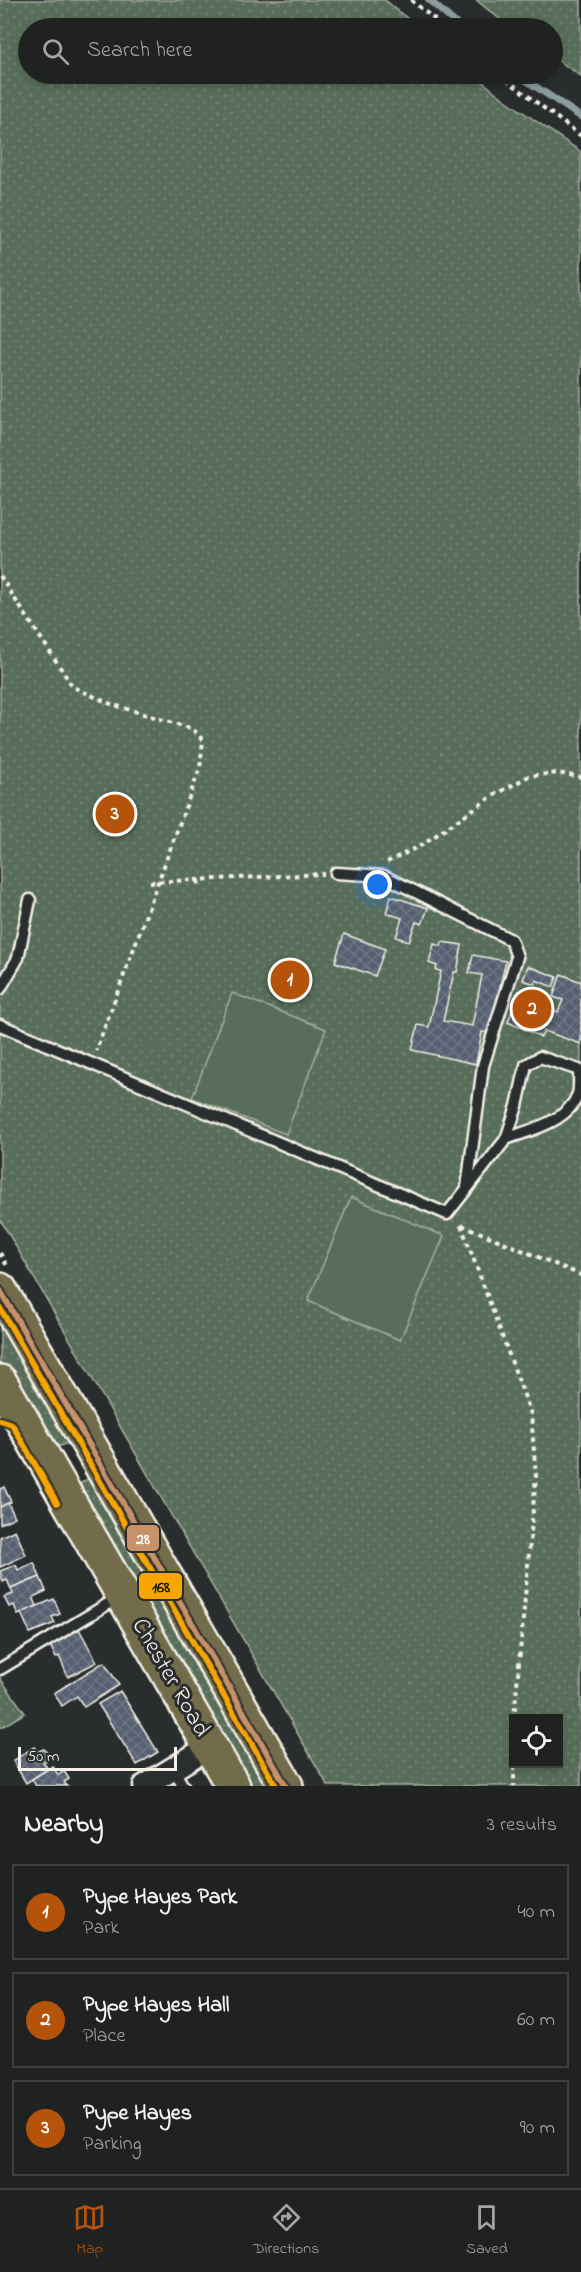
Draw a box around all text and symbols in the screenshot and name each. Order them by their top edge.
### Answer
search box [18,18,563,84]
icon: search [39,35,72,68]
text: Search here [87,35,192,67]
pin: 3 [96,792,134,836]
your location [363,870,392,899]
pin: 1 [270,958,310,1002]
pin: 2 [512,986,552,1032]
line badge: 28 [126,1524,160,1552]
text: 28 [135,1528,150,1552]
line badge: 168 [138,1572,183,1600]
text: 168 [152,1576,170,1600]
street label: Chester Road [122,1612,218,1744]
map controls [509,1714,563,1768]
button: locate [509,1714,563,1768]
scale bar [18,1744,177,1772]
text: 50 m [27,1745,59,1769]
text: Nearby [24,1806,103,1844]
text: 3 results [487,1811,557,1840]
text: Pype Hayes Park [83,1882,237,1914]
text: 1 [42,1898,49,1927]
text: 40 m [518,1898,555,1927]
text: Park [83,1914,119,1943]
text: Pype Hayes Hall [83,1990,229,2022]
text: 2 [41,2006,50,2035]
text: 60 m [517,2006,555,2035]
text: Place [83,2022,125,2051]
text: Pype Hayes [83,2098,192,2130]
text: 3 [41,2114,50,2143]
text: 90 m [520,2114,555,2143]
text: Parking [83,2130,142,2159]
tab: Map [73,2201,106,2261]
tab: Directions [253,2201,319,2261]
tab: Saved [466,2201,508,2261]

